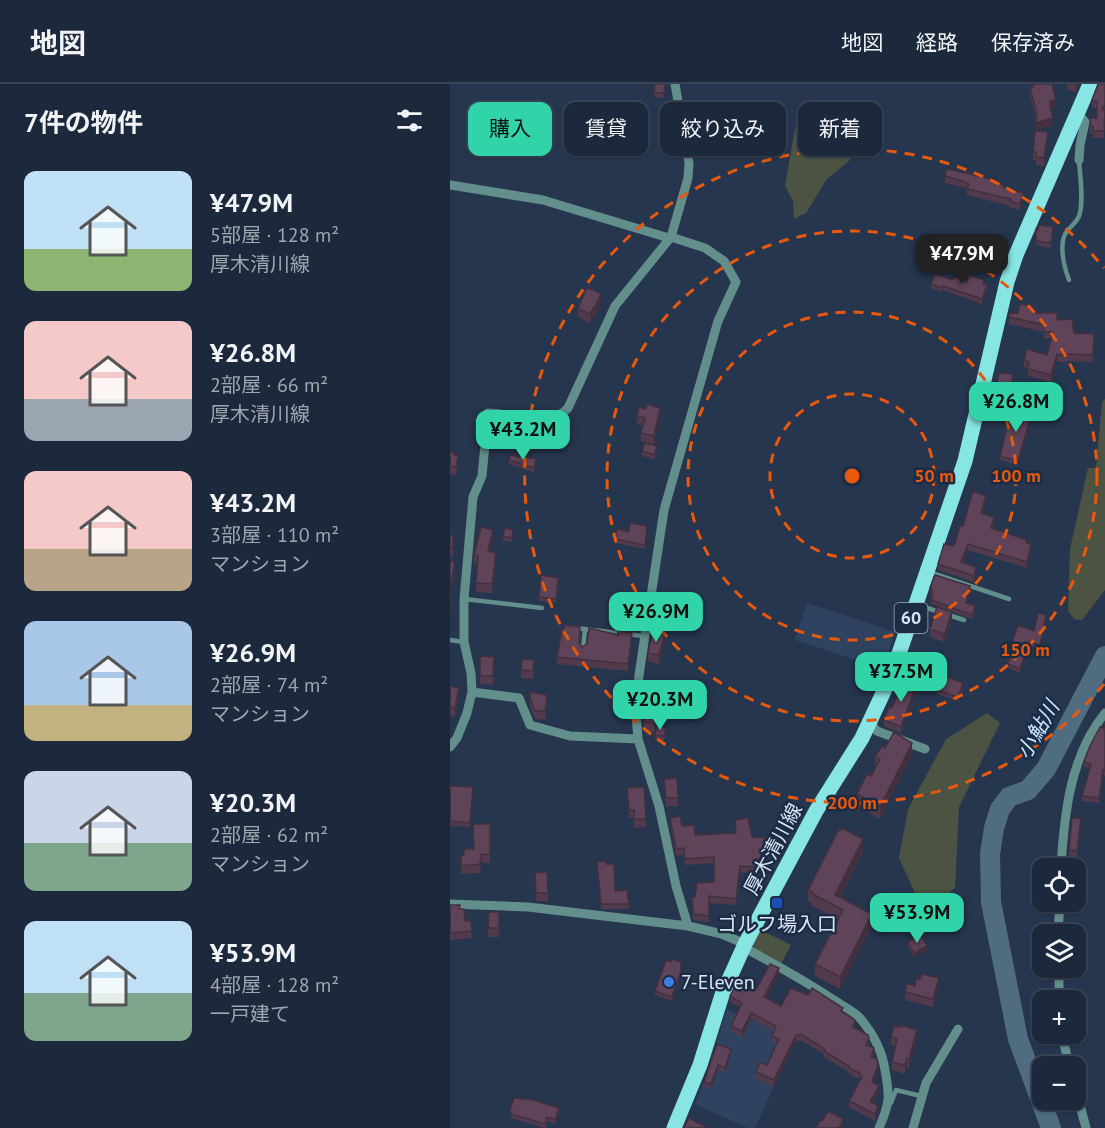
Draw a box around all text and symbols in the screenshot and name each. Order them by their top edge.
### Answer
text: 地図 [30,24,86,61]
text: 地図 [841,29,883,56]
text: 経路 [916,29,958,56]
text: 保存済み [991,29,1075,56]
chip: 購入 [468,102,552,156]
chip: 賃貸 [564,102,648,156]
chip: 絞り込み [660,102,786,156]
chip: 新着 [798,102,882,156]
icon: filters [393,104,426,137]
text: 7件の物件 [24,106,143,139]
text: ¥47.9M [210,186,293,219]
icon: home [72,195,144,267]
text: 5部屋 · 128 m² [210,222,339,248]
pin: ¥47.9M [913,234,1011,285]
text: ¥47.9M [930,240,994,266]
text: 厚木清川線 [210,251,310,277]
text: ¥26.8M [210,336,296,369]
icon: home [72,345,144,417]
text: 2部屋 · 66 m² [210,372,328,398]
pin: ¥26.8M [967,382,1065,433]
text: ¥26.8M [983,388,1049,414]
text: 厚木清川線 [210,401,310,427]
pin: ¥43.2M [474,410,572,461]
text: ¥43.2M [490,416,556,442]
text: 50 m [914,464,954,487]
text: 100 m [991,464,1041,487]
centre of rings [842,466,862,486]
text: ¥43.2M [210,486,296,519]
icon: home [72,495,144,567]
text: 3部屋 · 110 m² [210,522,339,548]
text: マンション [210,551,310,577]
pin: ¥26.9M [607,592,705,643]
text: ¥26.9M [623,598,689,624]
road number: 60 [894,603,928,633]
text: ¥26.9M [210,636,296,669]
text: 150 m [1000,638,1050,661]
icon: home [72,645,144,717]
pin: ¥37.5M [852,652,950,703]
text: ¥37.5M [869,658,933,684]
text: 2部屋 · 74 m² [210,672,328,698]
pin: ¥20.3M [611,680,709,731]
text: ¥20.3M [627,686,693,712]
water label: 小鮎川 [1010,694,1066,764]
text: マンション [210,701,310,727]
text: ¥20.3M [210,786,296,819]
text: 200 m [827,791,877,814]
icon: home [72,795,144,867]
street label: 厚木清川線 [738,799,808,899]
text: 2部屋 · 62 m² [210,822,328,848]
text: マンション [210,851,310,877]
map controls [1032,858,1086,1110]
button: locate [1032,858,1086,912]
pin: ¥53.9M [868,893,966,944]
marker: ゴルフ場入口 [770,896,784,910]
text: ¥53.9M [884,899,950,925]
place label: ゴルフ場入口 [717,911,837,937]
button: layers [1032,924,1086,978]
text: ¥53.9M [210,936,296,969]
icon: home [72,945,144,1017]
place label: 7-Eleven [681,969,755,995]
text: 4部屋 · 128 m² [210,972,339,998]
marker: 7-Eleven [662,975,676,989]
button: + [1032,990,1086,1044]
text: 一戸建て [210,1001,290,1027]
button: − [1032,1056,1086,1110]

